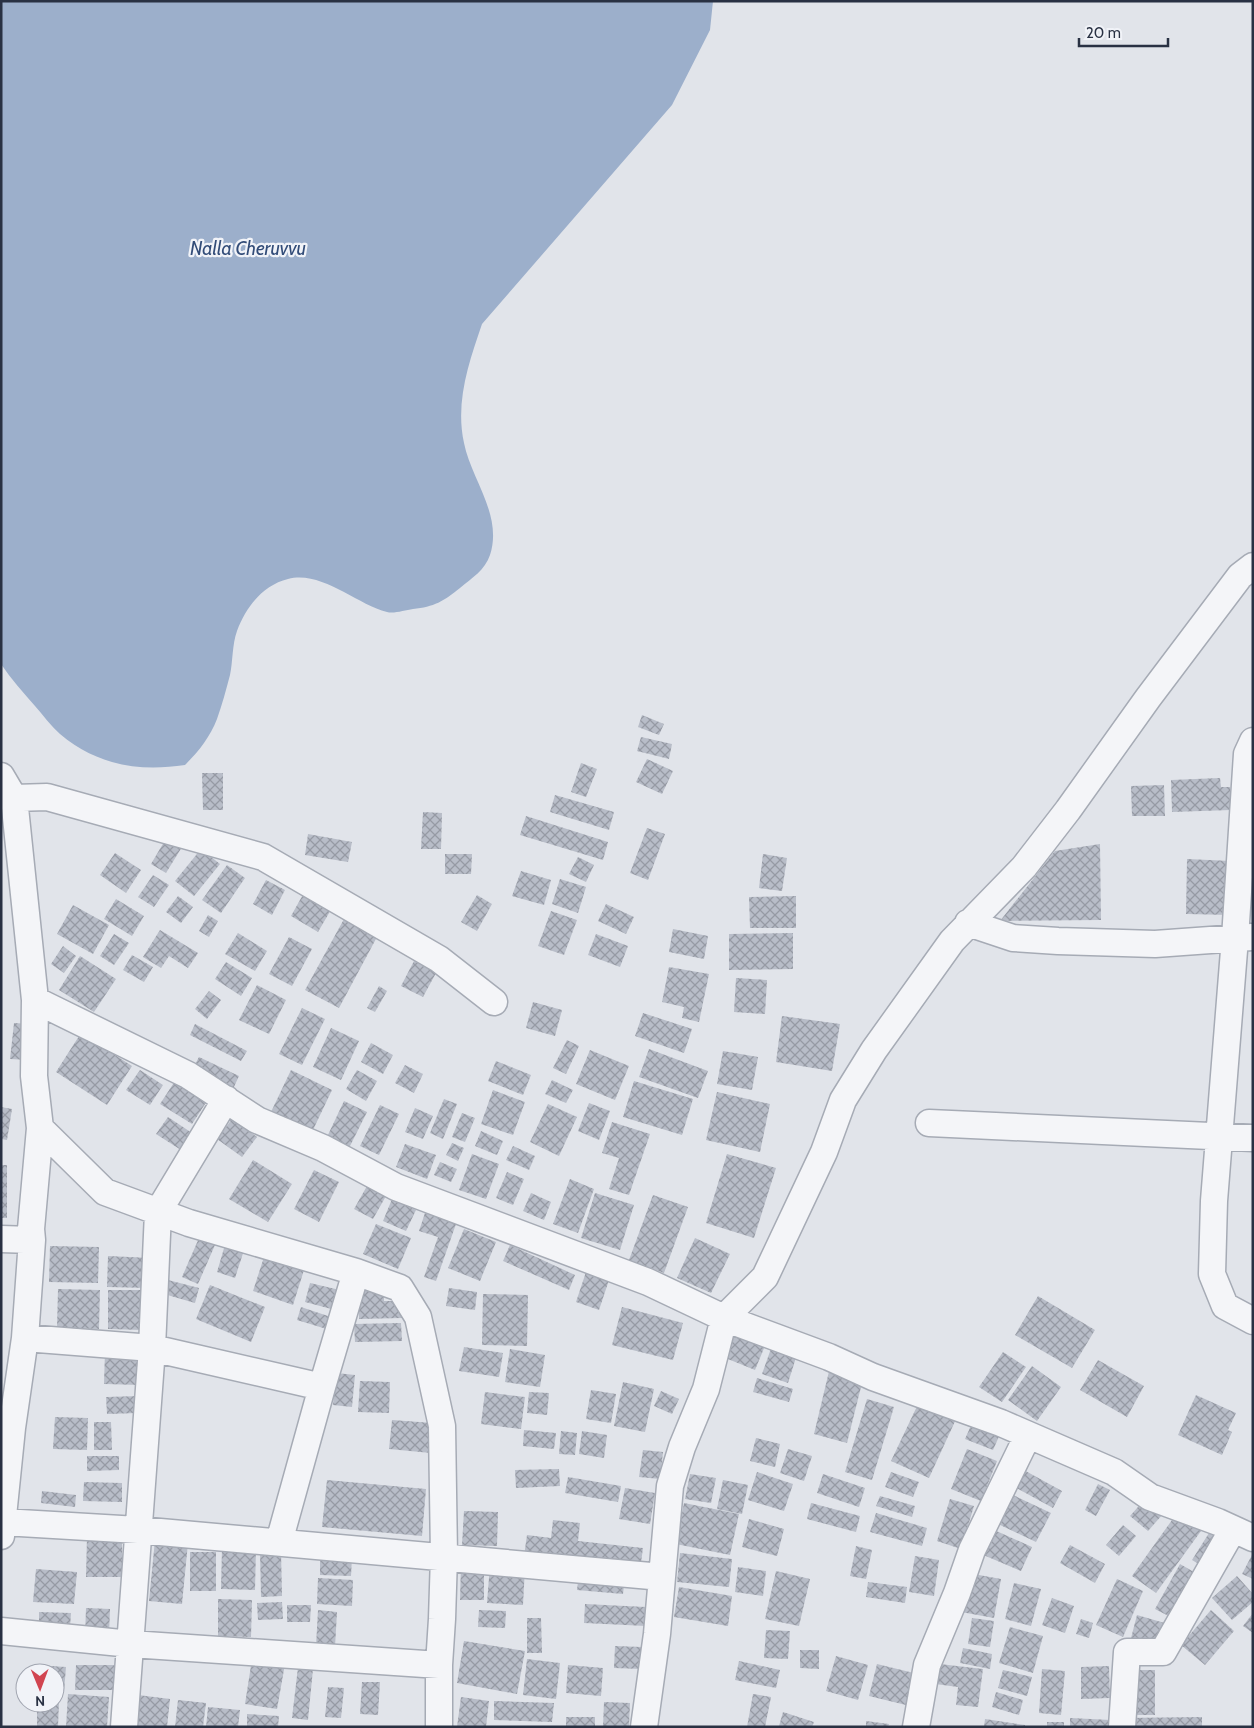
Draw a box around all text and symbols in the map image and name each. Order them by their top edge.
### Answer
scale bar [1079,15,1168,47]
text: 20 m [1086,24,1121,42]
water label: Nalla Cheruvvu [190,237,306,260]
north arrow [15,1663,65,1713]
text: N [35,1692,45,1710]

